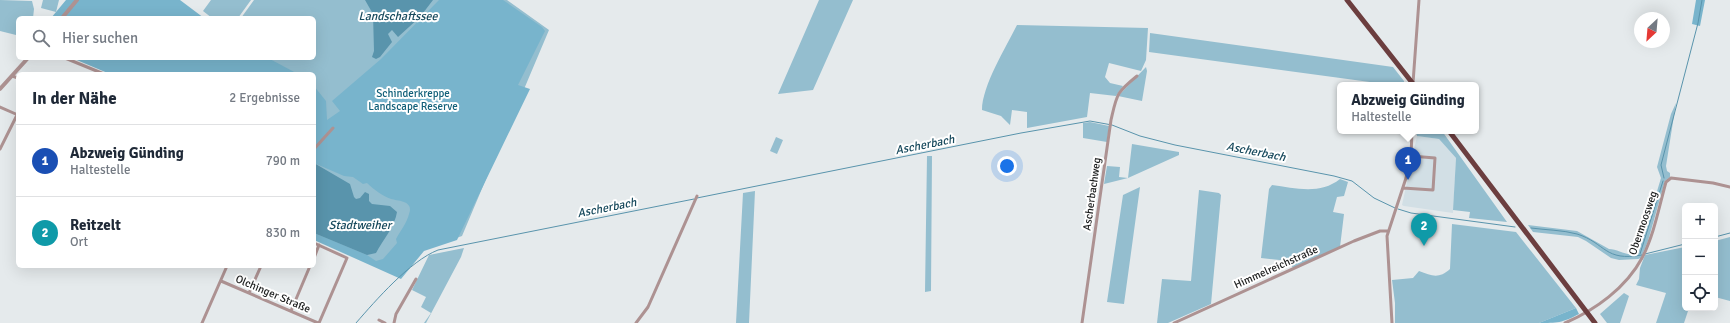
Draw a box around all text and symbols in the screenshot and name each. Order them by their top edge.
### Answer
water label: Landschaftssee [358,9,438,24]
north arrow [1634,12,1670,48]
search box [16,16,316,60]
icon: search [30,27,52,49]
text: Hier suchen [62,29,138,47]
popup [1337,82,1479,134]
park label: Schinderkreppe Landscape Reserve [368,87,458,113]
text: In der Nähe [32,88,117,109]
text: 2 Ergebnisse [229,90,300,106]
text: Abzweig Günding [1351,91,1465,109]
text: Haltestelle [1351,109,1412,125]
water label: Ascherbach [894,132,956,158]
water label: Ascherbach [1225,139,1287,165]
text: Abzweig Günding [70,144,184,162]
pin: 1 [1395,147,1421,180]
text: 1 [41,153,49,169]
text: 790 m [266,153,300,169]
your location [997,156,1017,176]
street label: Ascherbachweg [1080,156,1104,231]
text: Haltestelle [70,162,130,178]
street label: Obermoosweg [1626,189,1660,257]
water label: Ascherbach [576,195,638,221]
map controls [1682,203,1718,311]
button: + [1682,203,1718,239]
pin: 2 [1411,213,1437,246]
text: Reitzelt [70,216,121,234]
water label: Stadtweiher [329,218,393,233]
text: 2 [41,225,49,241]
text: 830 m [266,225,300,241]
text: Ort [70,234,88,250]
button: − [1682,239,1718,275]
street label: Himmelreichstraße [1232,243,1320,291]
street label: Olchinger Straße [234,272,312,316]
button: locate [1682,275,1718,311]

